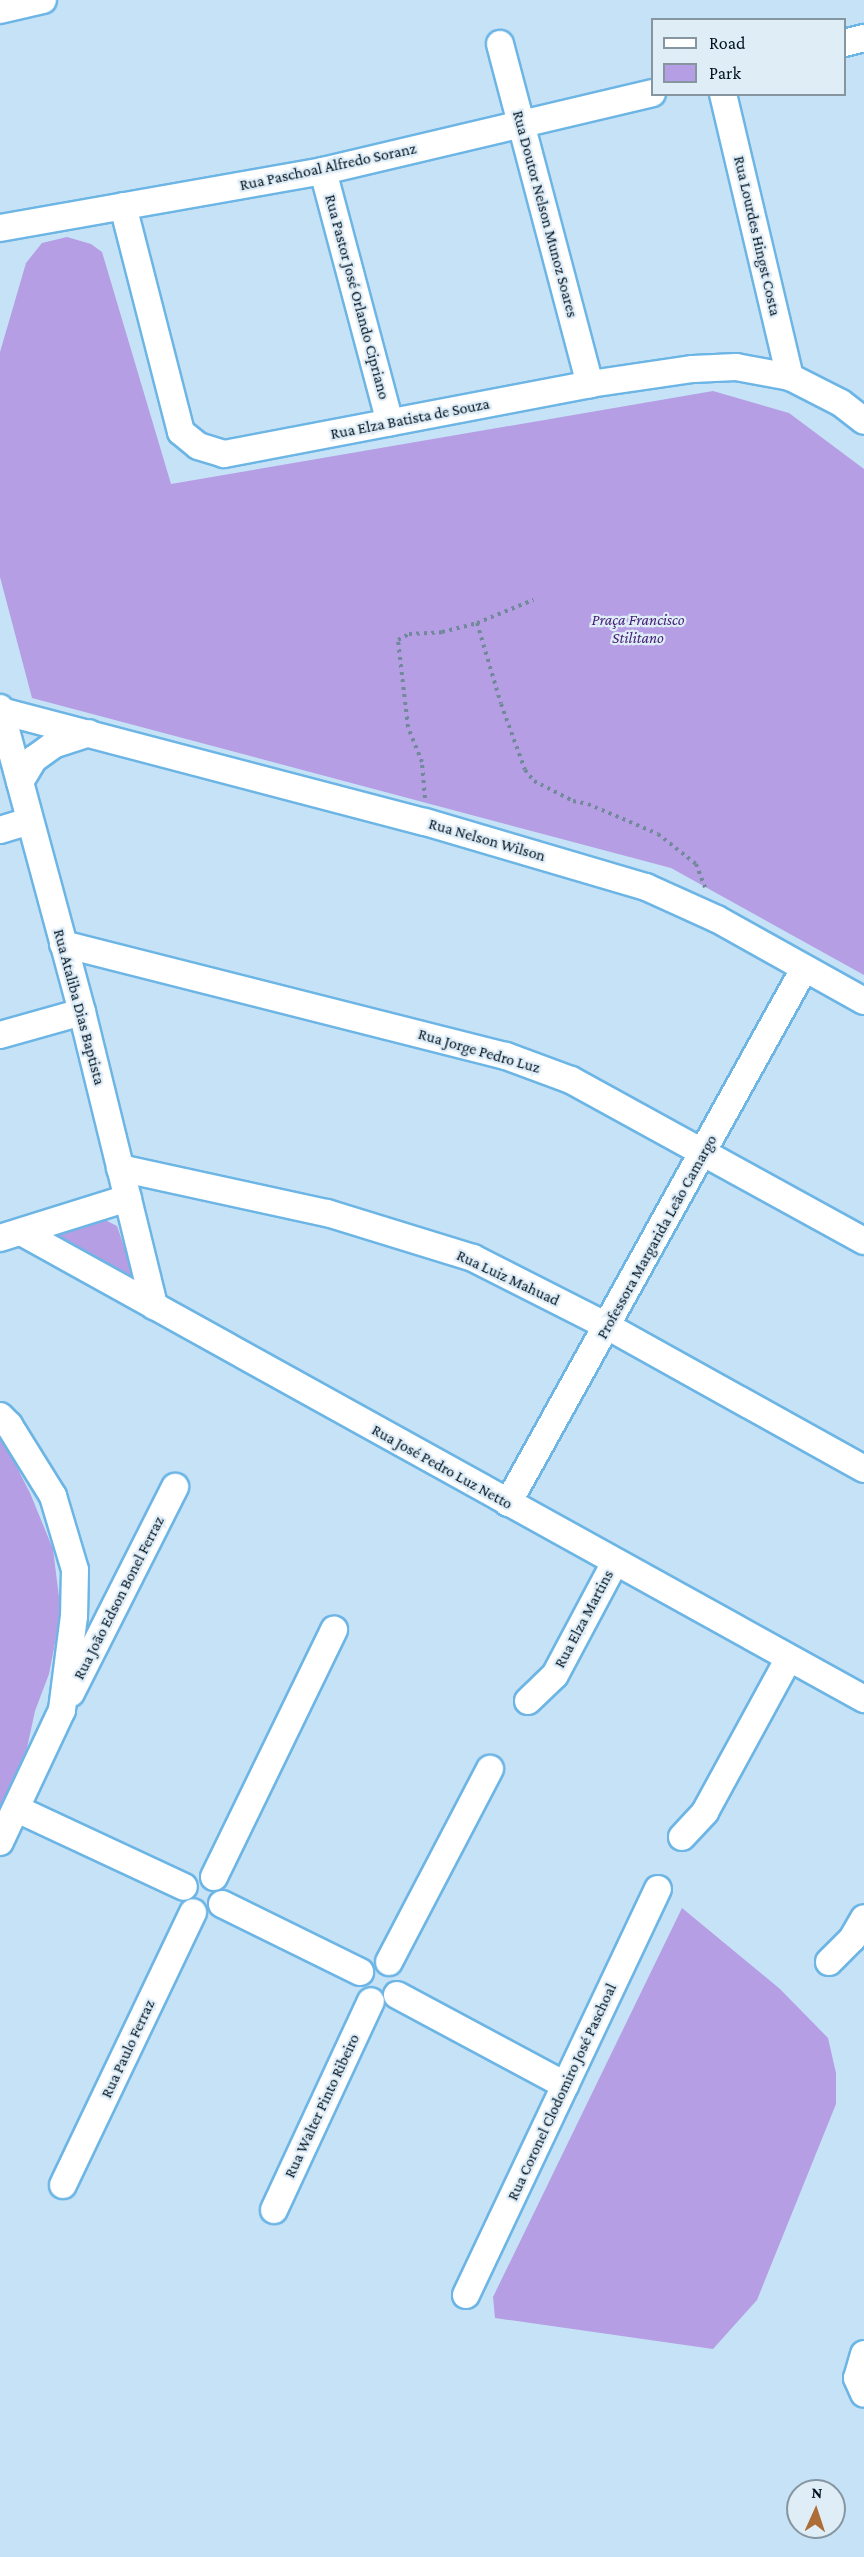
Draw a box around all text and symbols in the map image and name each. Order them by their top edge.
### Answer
legend [651,18,846,96]
text: Road [709,33,746,53]
text: Park [709,63,741,83]
street label: Rua Doutor Nelson Munoz Soares [508,108,582,320]
street label: Rua Paschoal Alfredo Soranz [238,139,418,195]
street label: Rua Lourdes Hingst Costa [729,154,785,318]
street label: Rua Pastor José Orlando Cipriano [320,192,394,402]
street label: Rua Elza Batista de Souza [329,394,491,444]
park label: Praça Francisco Stilitano [592,610,684,648]
street label: Rua Nelson Wilson [426,814,548,866]
street label: Rua Ataliba Dias Baptista [49,927,109,1087]
street label: Rua Jorge Pedro Luz [416,1024,542,1078]
street label: Professora Margarida Leão Camargo [593,1132,721,1342]
street label: Rua Luiz Mahuad [453,1246,563,1310]
street label: Rua José Pedro Luz Netto [368,1420,516,1514]
street label: Rua João Edson Bonel Ferraz [69,1513,169,1683]
street label: Rua Elza Martins [550,1567,618,1671]
street label: Rua Coronel Clodomiro José Paschoal [503,1980,621,2204]
street label: Rua Paulo Ferraz [97,1997,159,2101]
street label: Rua Walter Pinto Ribeiro [280,2031,364,2181]
north arrow [786,2479,846,2539]
text: N [811,2484,823,2501]

